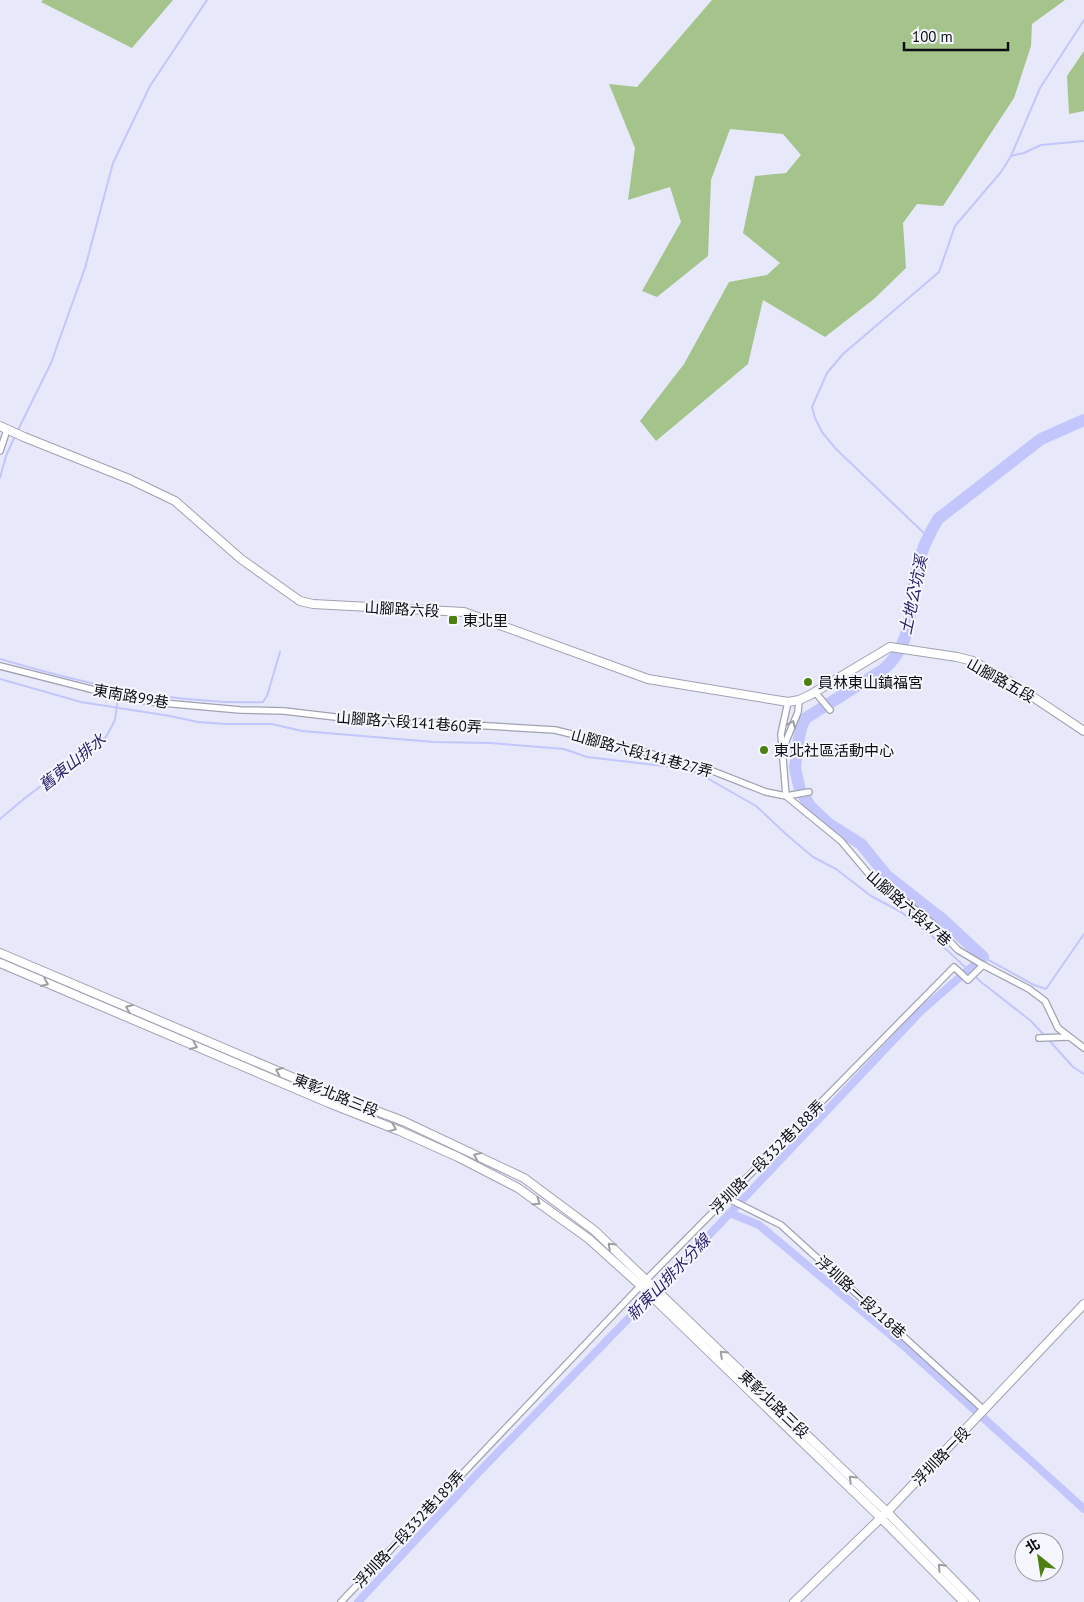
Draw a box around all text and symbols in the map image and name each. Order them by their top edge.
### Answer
scale bar [904,20,1008,52]
text: 100 m [912,27,953,46]
water label: 土地公坑溪 [895,552,932,636]
street label: 山腳路六段 [364,598,440,620]
place label: 東北里 [463,611,508,630]
marker: 東北里 [447,614,459,626]
street label: 山腳路五段 [964,654,1038,706]
place label: 員林東山鎮福宮 [818,673,923,692]
marker: 員林東山鎮福宮 [802,676,814,688]
street label: 東南路99巷 [92,680,170,712]
street label: 山腳路六段141巷60弄 [336,707,482,737]
one-way arrow [786,720,797,729]
street label: 山腳路六段141巷27弄 [569,725,715,781]
water label: 舊東山排水 [35,728,110,795]
place label: 東北社區活動中心 [774,741,894,760]
marker: 東北社區活動中心 [758,744,770,756]
street label: 山腳路六段47巷 [863,866,955,950]
one-way arrow [40,976,49,987]
one-way arrow [125,1003,134,1014]
one-way arrow [189,1040,198,1051]
one-way arrow [275,1067,284,1078]
street label: 東彰北路三段 [291,1069,381,1121]
street label: 浮圳路一段332巷188弄 [706,1096,828,1218]
one-way arrow [388,1122,397,1132]
one-way arrow [473,1151,482,1162]
one-way arrow [531,1196,541,1205]
water label: 新東山排水分線 [622,1228,715,1324]
one-way arrow [607,1243,616,1252]
street label: 浮圳路一段218巷 [812,1252,910,1342]
one-way arrow [719,1351,728,1360]
street label: 東彰北路三段 [735,1366,813,1442]
street label: 浮圳路一段 [908,1422,974,1490]
street label: 浮圳路一段332巷189弄 [350,1466,468,1592]
one-way arrow [849,1475,858,1484]
north arrow [1014,1532,1064,1582]
text: 北 [1022,1534,1043,1557]
one-way arrow [938,1564,947,1573]

